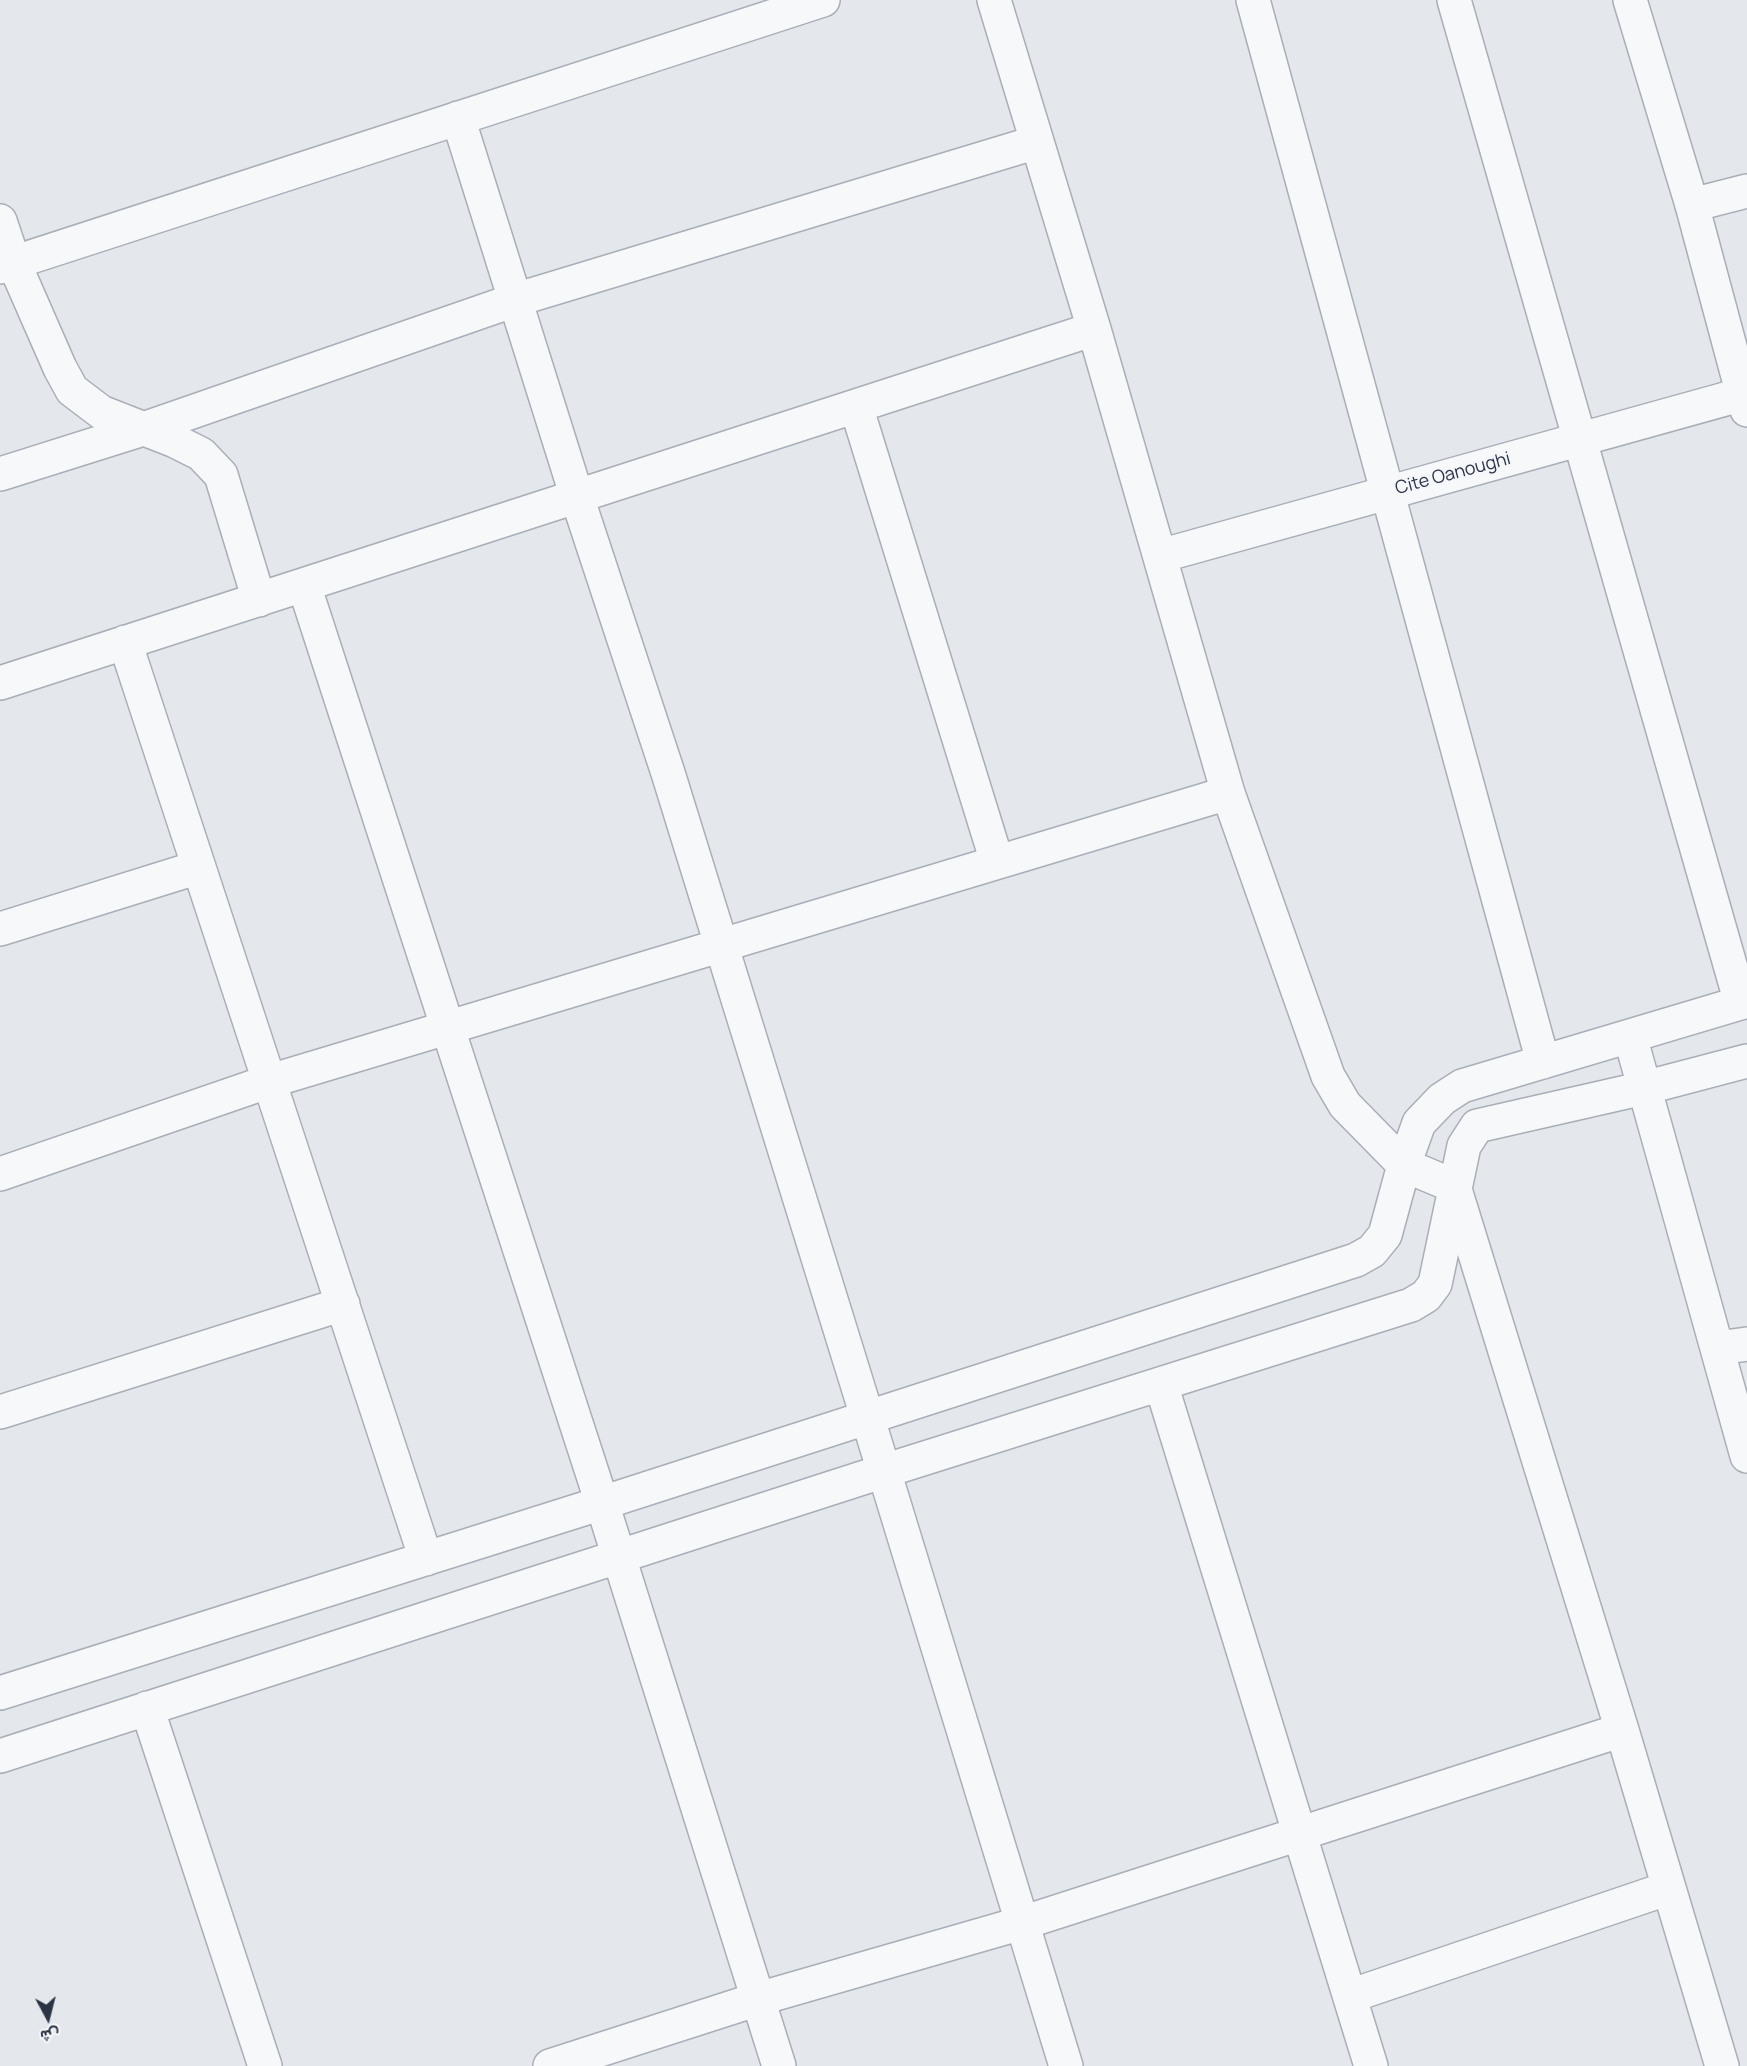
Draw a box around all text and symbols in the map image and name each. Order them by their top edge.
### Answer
street label: Cite Oanoughi [1393,448,1513,500]
north arrow [18,1988,78,2048]
text: ش [39,2024,61,2048]

